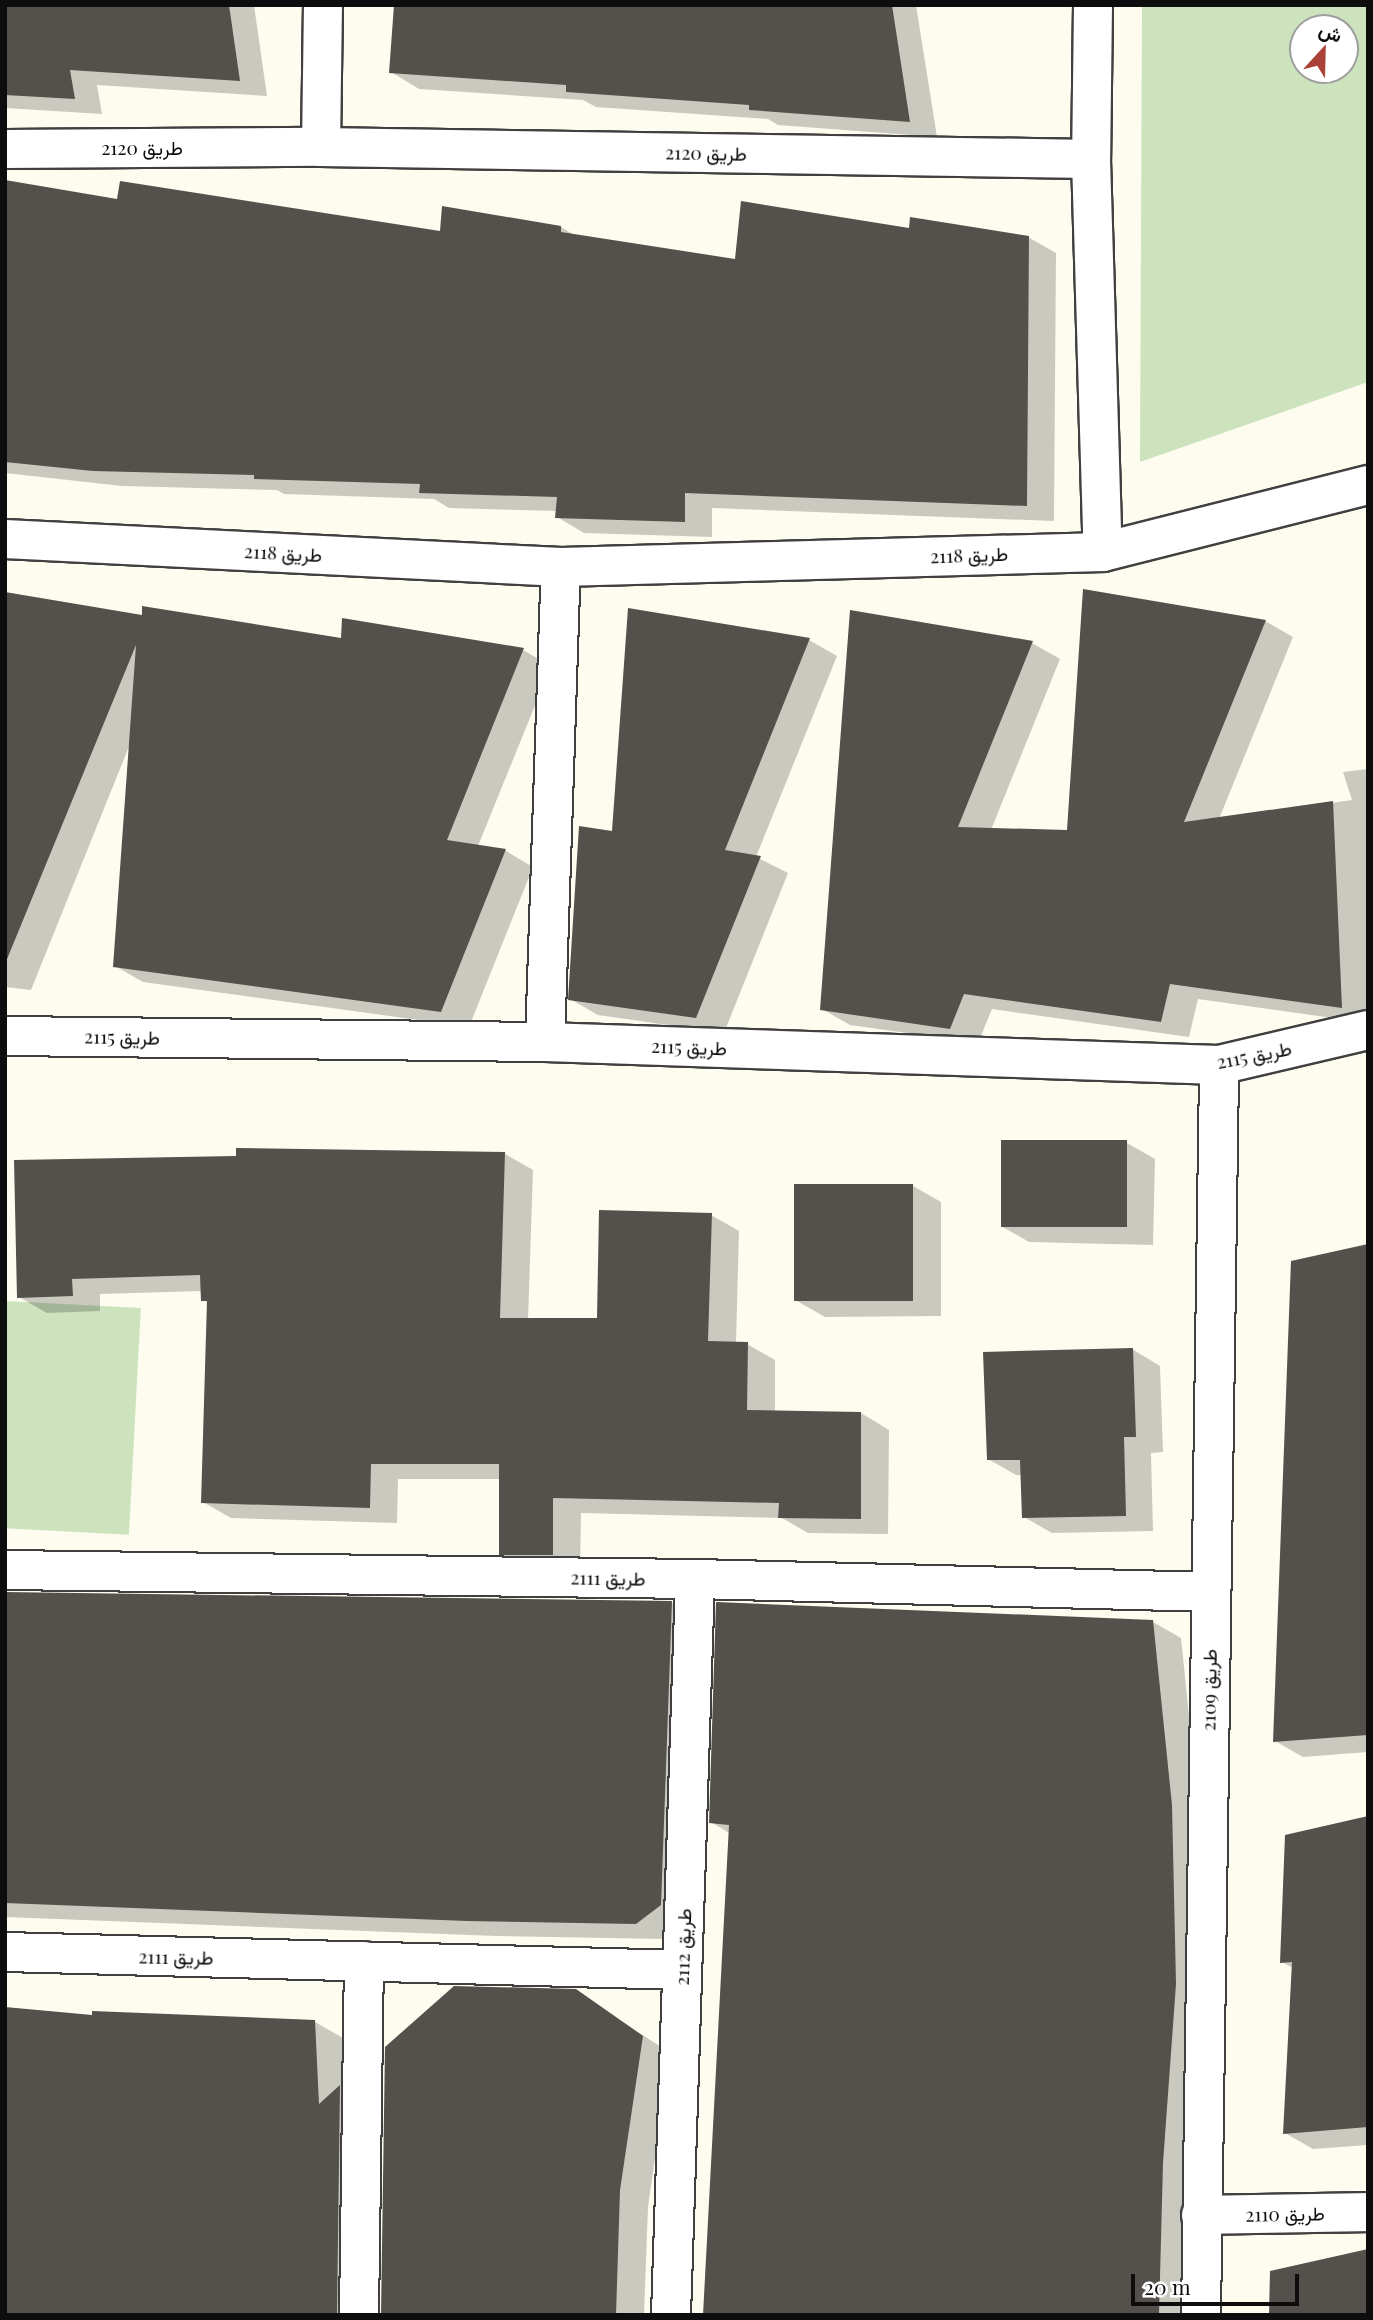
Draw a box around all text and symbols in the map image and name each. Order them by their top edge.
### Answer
north arrow [1289,14,1359,84]
text: ش [1316,15,1347,48]
street label: طريق 2120 [101,137,183,159]
street label: طريق 2120 [665,141,747,165]
street label: طريق 2118 [243,540,323,566]
street label: طريق 2118 [930,542,1008,568]
street label: طريق 2115 [84,1025,160,1049]
street label: طريق 2115 [651,1034,727,1060]
street label: طريق 2115 [1215,1037,1293,1073]
street label: طريق 2111 [570,1566,646,1590]
street label: طريق 2109 [1197,1649,1221,1731]
street label: طريق 2112 [670,1908,696,1986]
street label: طريق 2111 [138,1945,214,1969]
street label: طريق 2110 [1245,2202,1325,2226]
scale bar [1135,2260,1303,2304]
text: 20 m [1144,2272,1191,2300]

